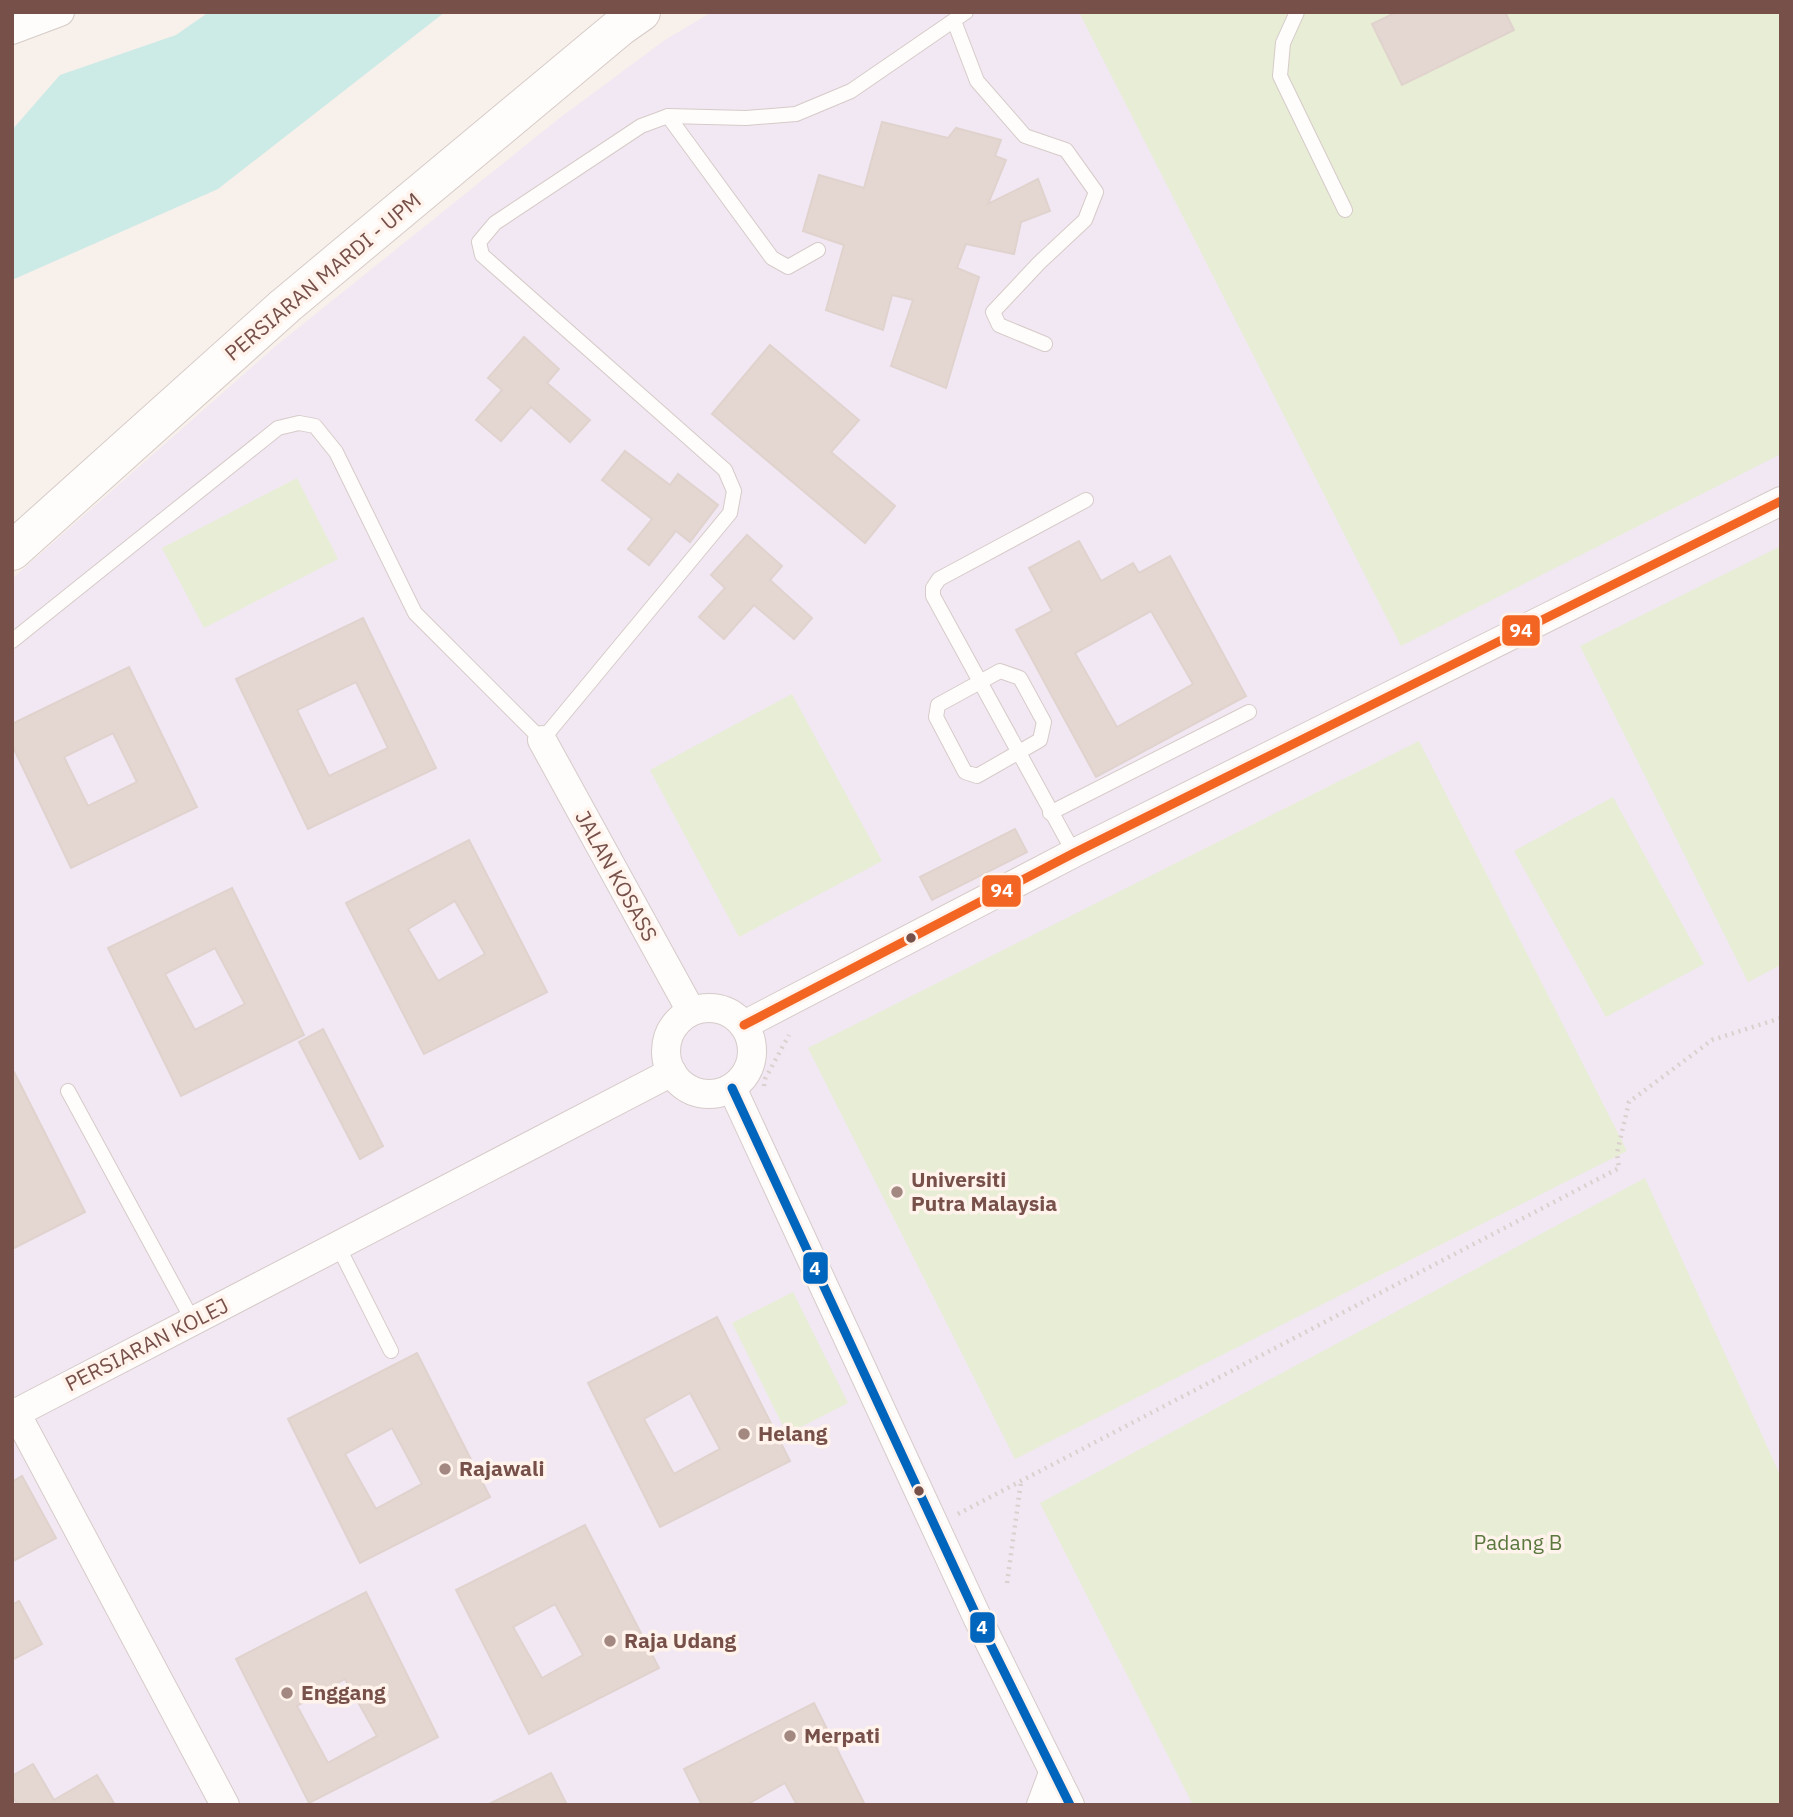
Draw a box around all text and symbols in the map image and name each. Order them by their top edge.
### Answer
street label: PERSIARAN MARDI - UPM [218,186,426,367]
line badge: 94 [1501,614,1541,647]
text: 94 [1510,618,1532,642]
street label: JALAN KOSASS [569,805,664,946]
line badge: 94 [981,874,1022,908]
text: 94 [991,878,1013,902]
unlabelled marker [904,931,918,945]
place label: Universiti Putra Malaysia [911,1165,1057,1217]
marker: Universiti Putra Malaysia [889,1184,905,1200]
line badge: 4 [802,1251,829,1285]
text: 4 [809,1256,821,1280]
street label: PERSIARAN KOLEJ [60,1291,233,1397]
place label: Helang [758,1419,828,1447]
marker: Helang [736,1426,752,1442]
place label: Rajawali [459,1454,544,1482]
marker: Rajawali [437,1461,453,1477]
unlabelled marker [912,1484,926,1498]
park label: Padang B [1474,1528,1562,1556]
line badge: 4 [969,1611,996,1644]
text: 4 [976,1615,988,1639]
place label: Raja Udang [624,1626,737,1654]
marker: Raja Udang [602,1633,618,1649]
place label: Enggang [301,1678,386,1706]
marker: Enggang [279,1685,295,1701]
place label: Merpati [804,1721,880,1749]
marker: Merpati [782,1728,798,1744]

